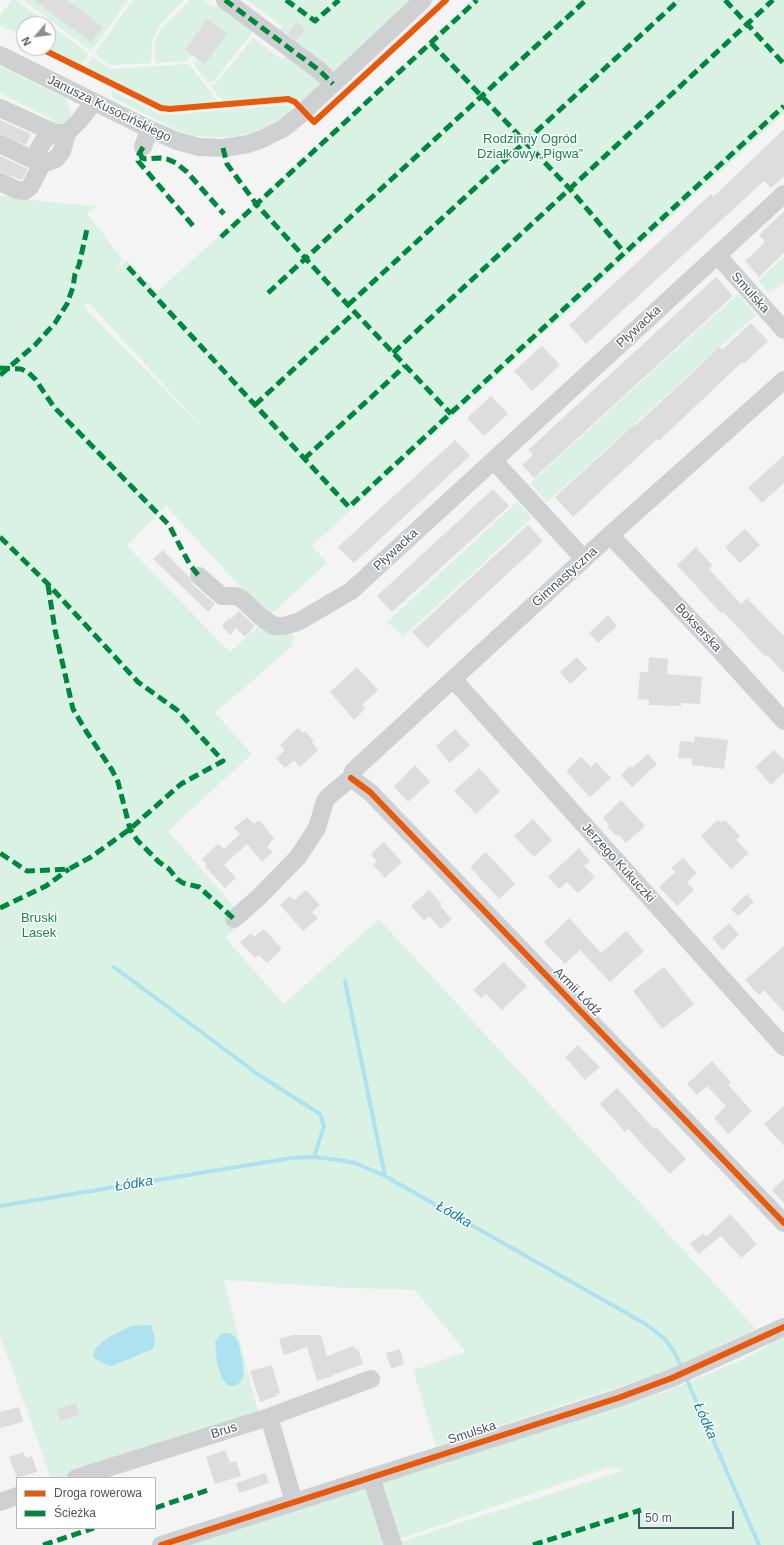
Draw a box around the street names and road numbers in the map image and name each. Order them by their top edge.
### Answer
street label: Janusza Kusocińskiego [45,72,173,146]
street label: Smulska [728,269,772,317]
street label: Pływacka [614,303,664,351]
street label: Pływacka [371,526,421,574]
street label: Gimnastyczna [529,544,601,610]
street label: Bokserska [672,600,724,656]
street label: Jerzego Kukuczki [578,820,658,906]
street label: Armii Łódź [550,964,604,1020]
street label: Smulska [446,1418,498,1448]
street label: Brus [209,1419,239,1443]

